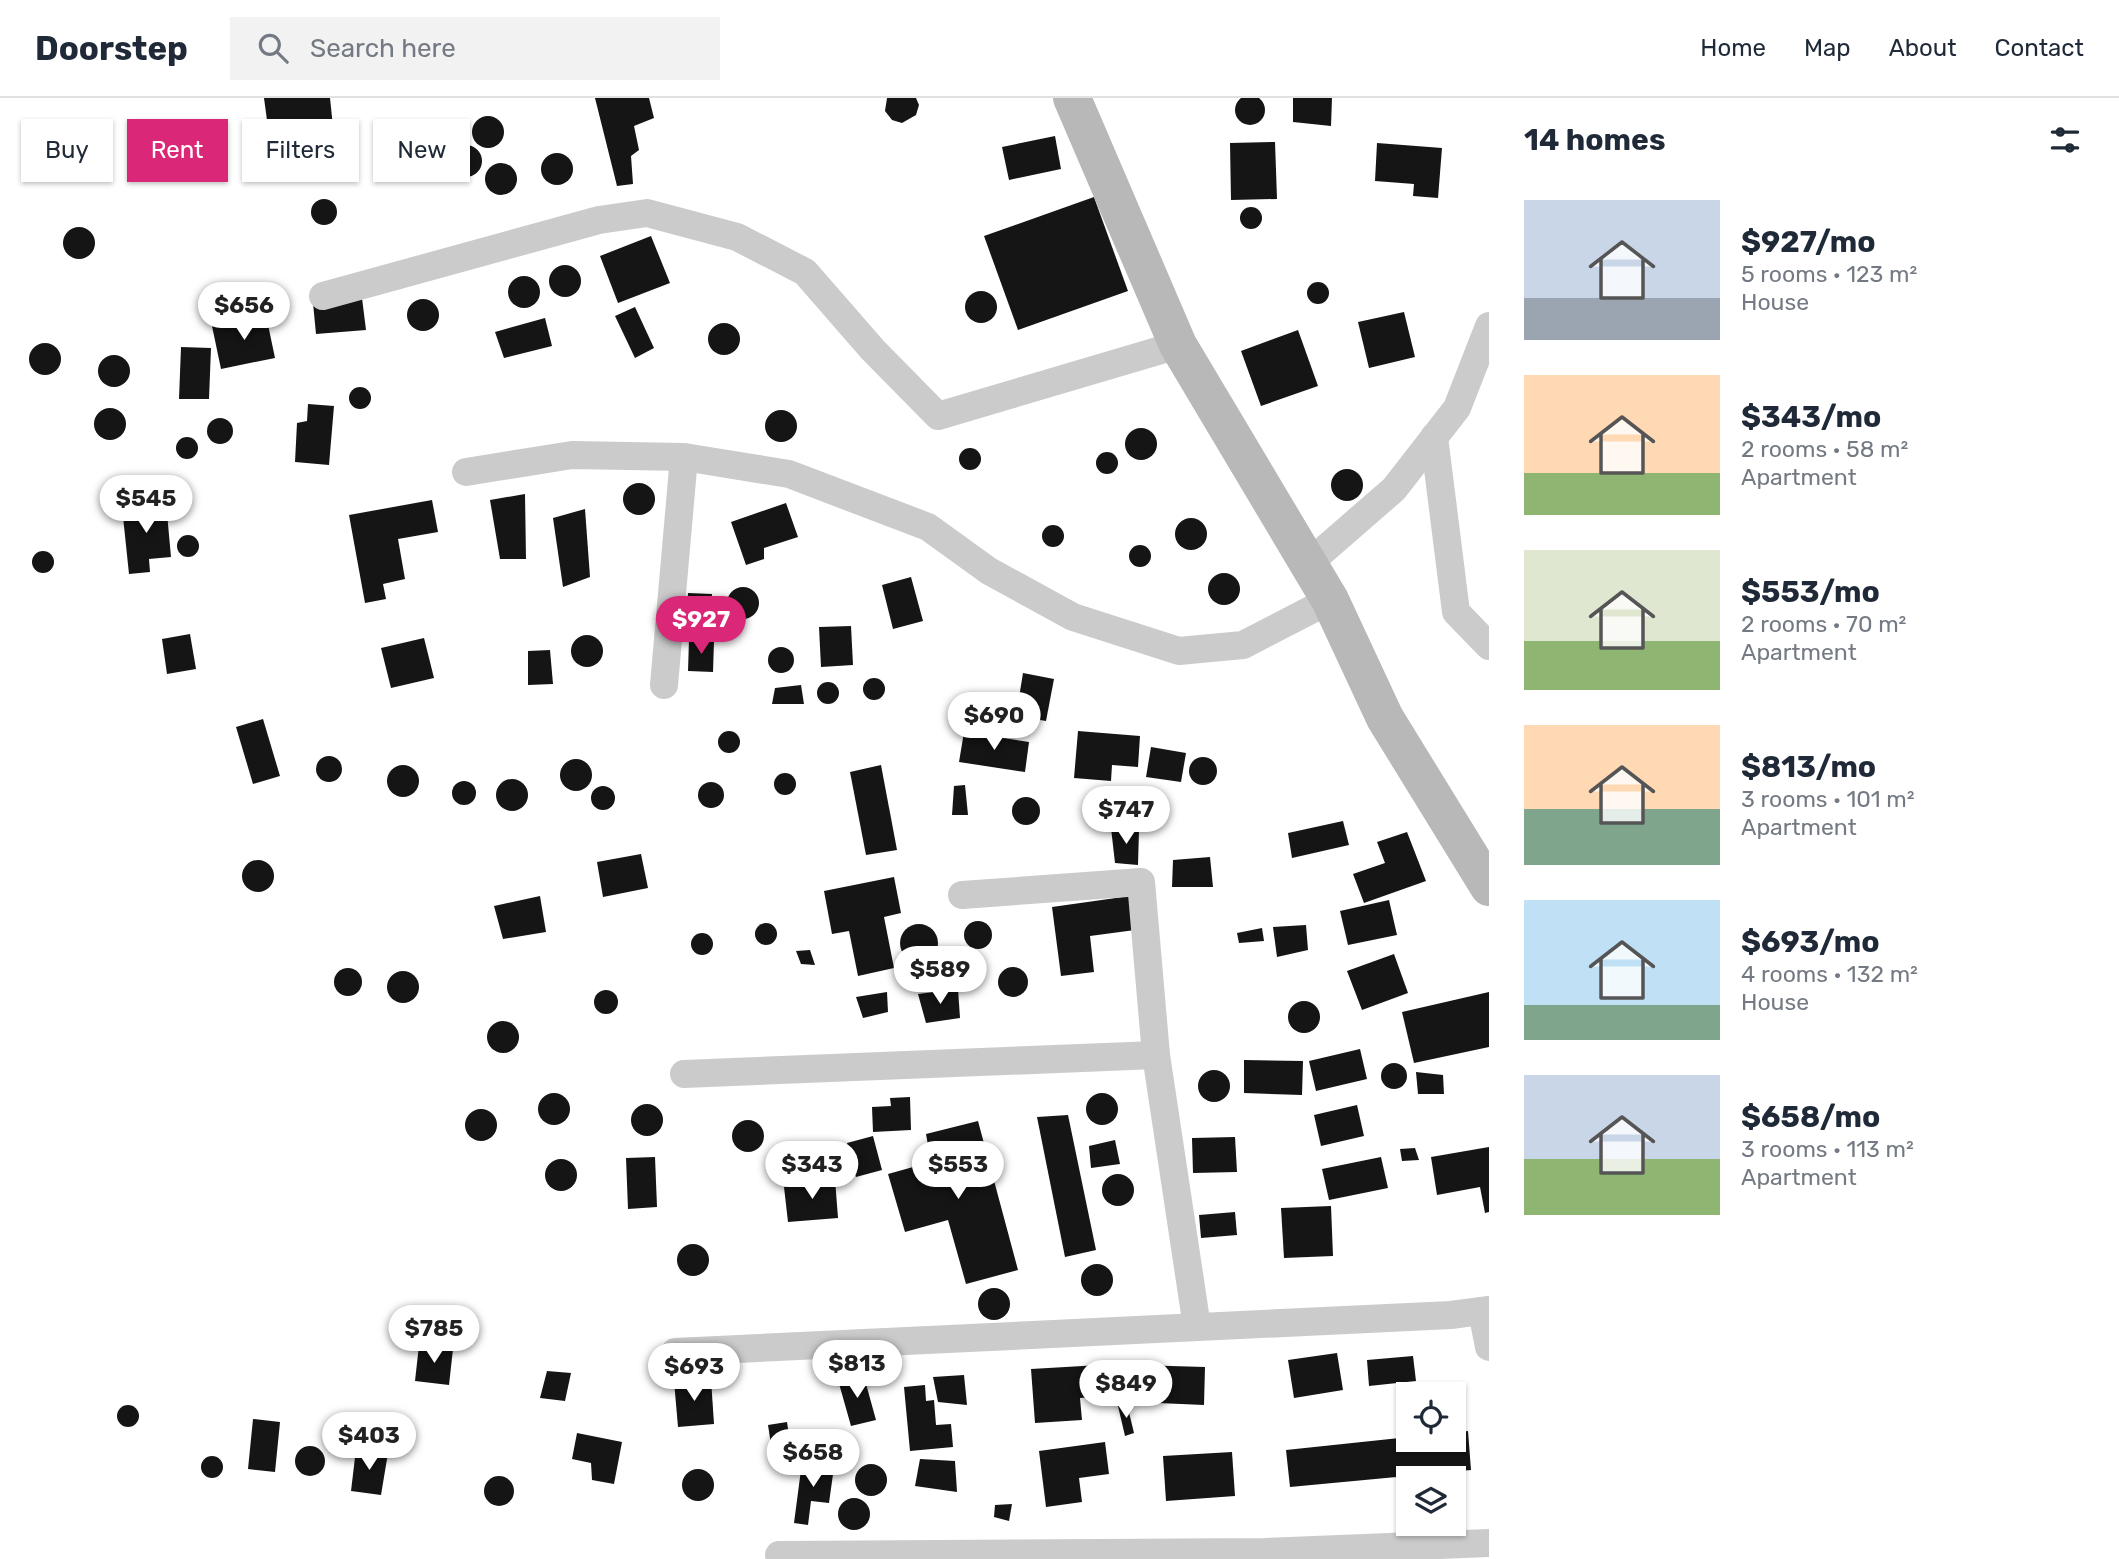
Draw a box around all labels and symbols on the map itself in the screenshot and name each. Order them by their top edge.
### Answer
pin: $656 [203,282,285,342]
pin: $545 [105,476,187,535]
pin: $927 [660,596,742,656]
pin: $690 [953,692,1035,752]
pin: $747 [1085,786,1167,846]
pin: $589 [899,946,981,1006]
pin: $343 [771,1142,853,1201]
pin: $553 [917,1142,999,1201]
pin: $785 [393,1306,475,1365]
pin: $813 [816,1340,898,1400]
pin: $693 [653,1344,735,1403]
pin: $849 [1085,1360,1167,1420]
pin: $403 [328,1412,410,1472]
pin: $658 [772,1430,854,1489]

